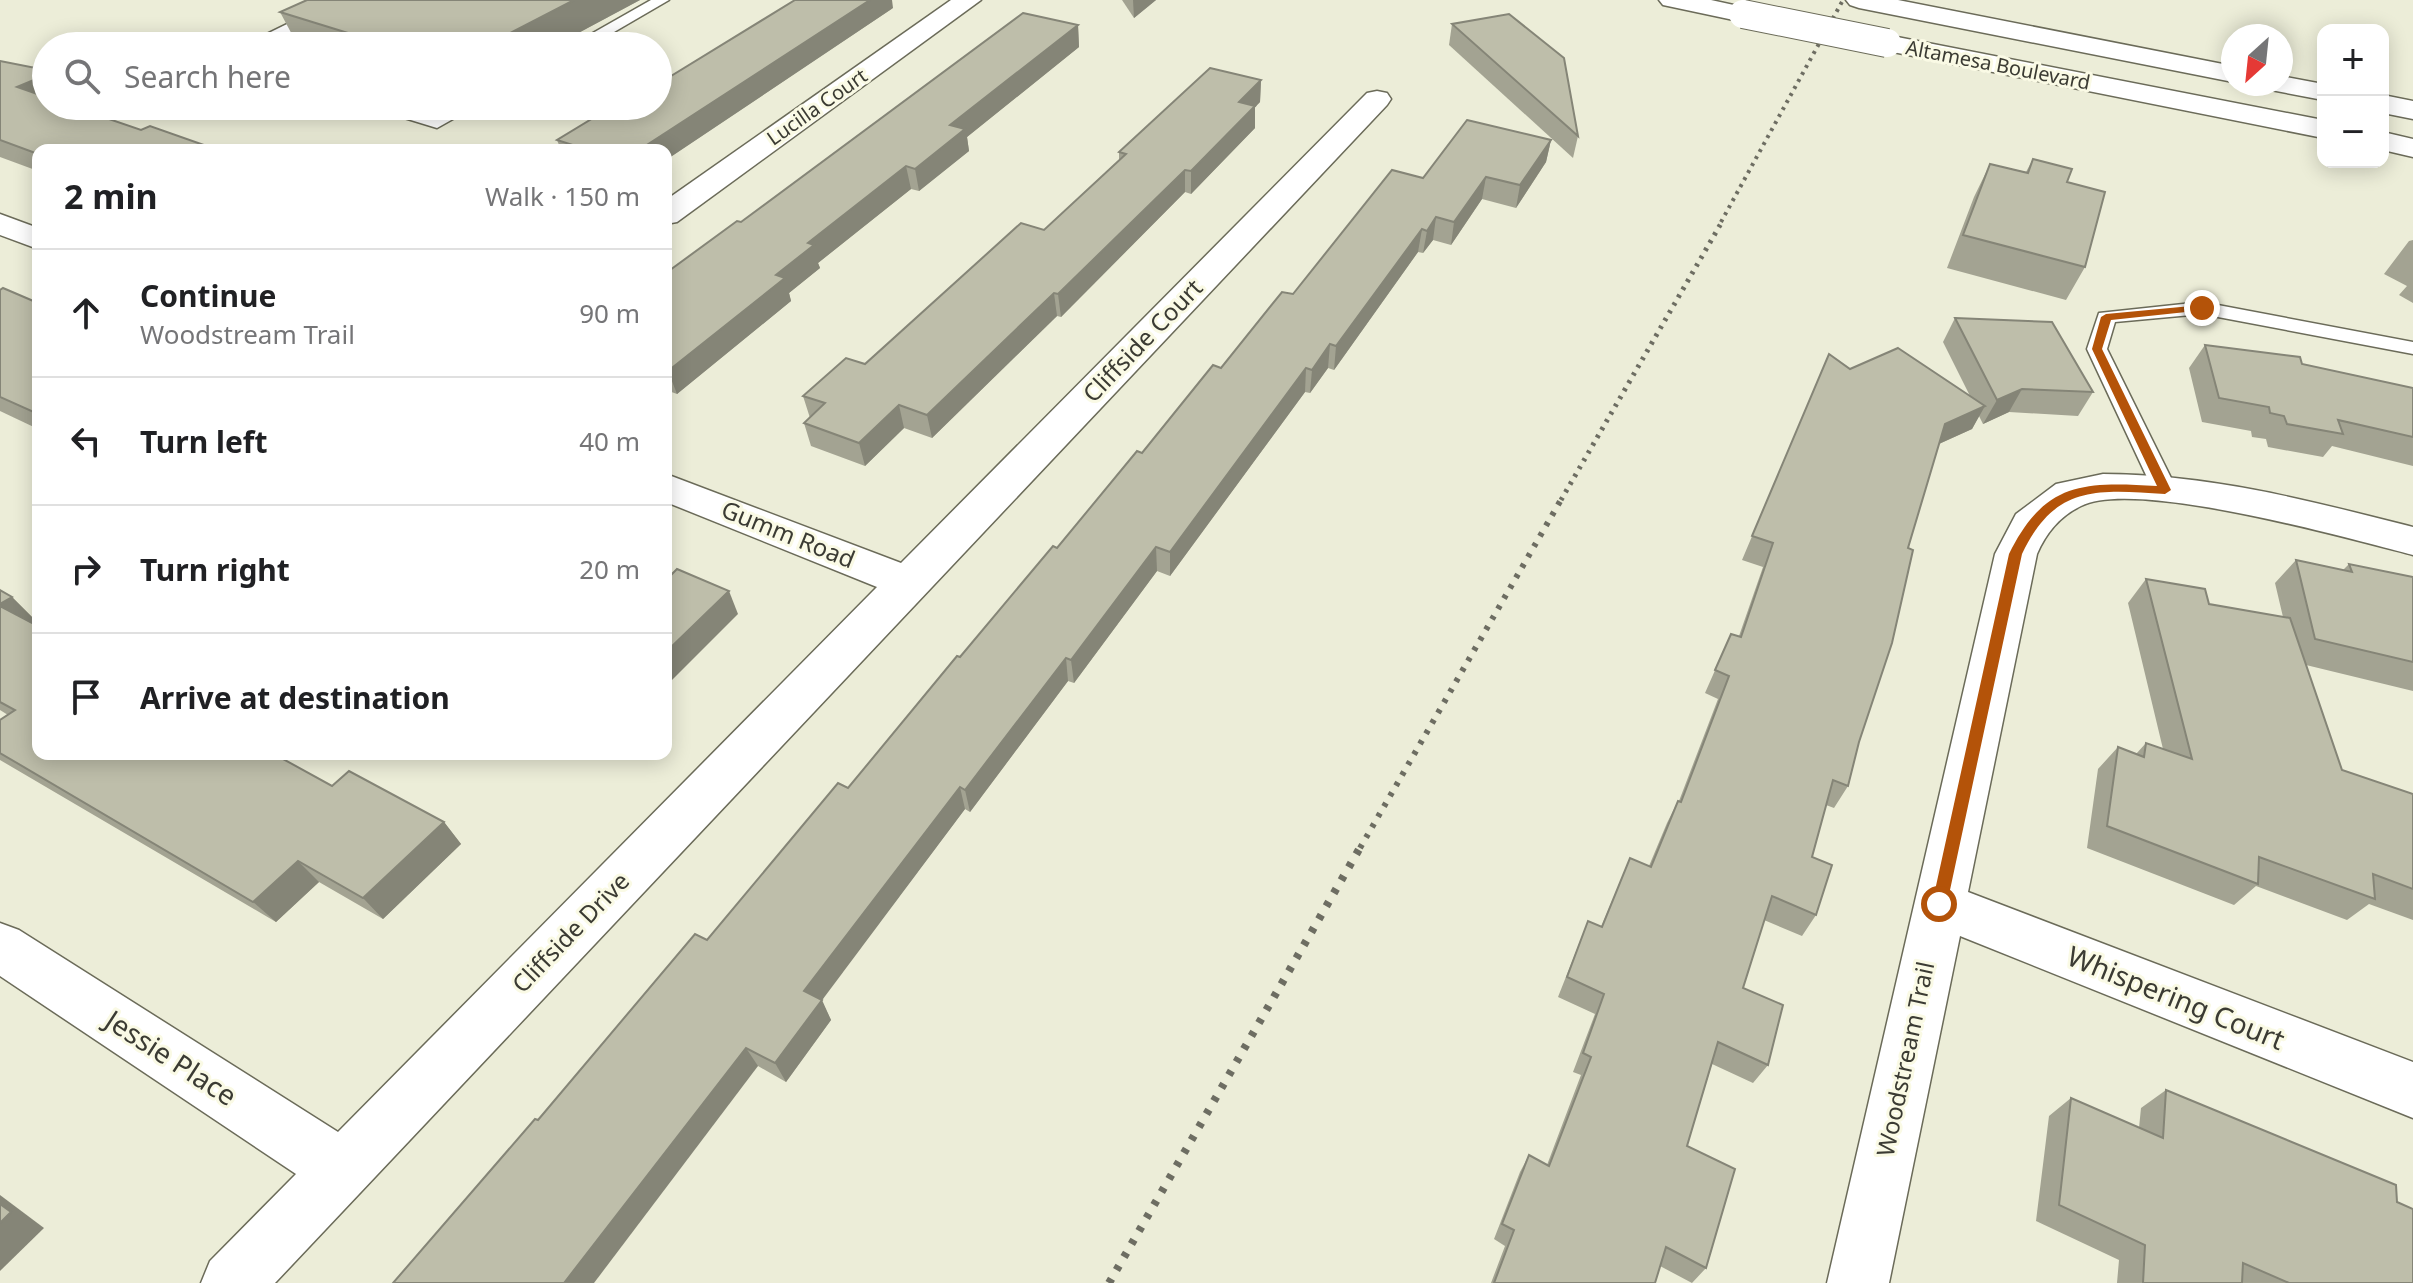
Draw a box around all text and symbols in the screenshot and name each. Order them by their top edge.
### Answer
north arrow [2221,24,2293,96]
map controls [2317,24,2389,168]
button: + [2317,24,2389,96]
search box [32,32,672,120]
street label: Altamesa Boulevard [1904,33,2093,96]
icon: search [60,54,104,98]
text: Search here [124,56,291,97]
street label: Lucilla Court [761,62,872,151]
button: − [2317,96,2389,168]
text: 2 min [64,173,158,219]
text: Walk · 150 m [485,178,640,214]
street label: Cliffside Court [1075,271,1209,409]
text: Continue [140,275,276,316]
route end [2184,290,2220,326]
icon: ahead [64,291,108,335]
text: 90 m [579,295,640,331]
text: Woodstream Trail [140,316,355,352]
icon: left [64,419,108,463]
text: Turn left [140,421,268,462]
text: 40 m [579,423,640,459]
street label: Gumm Road [717,492,860,575]
icon: right [64,547,108,591]
text: Turn right [140,549,290,590]
text: 20 m [579,551,640,587]
icon: arrive [64,675,108,719]
text: Arrive at destination [140,677,450,718]
street label: Cliffside Drive [504,865,636,999]
route start [1921,886,1957,922]
street label: Whispering Court [2062,936,2291,1058]
street label: Woodstream Trail [1868,958,1941,1159]
street label: Jessie Place [96,999,245,1114]

